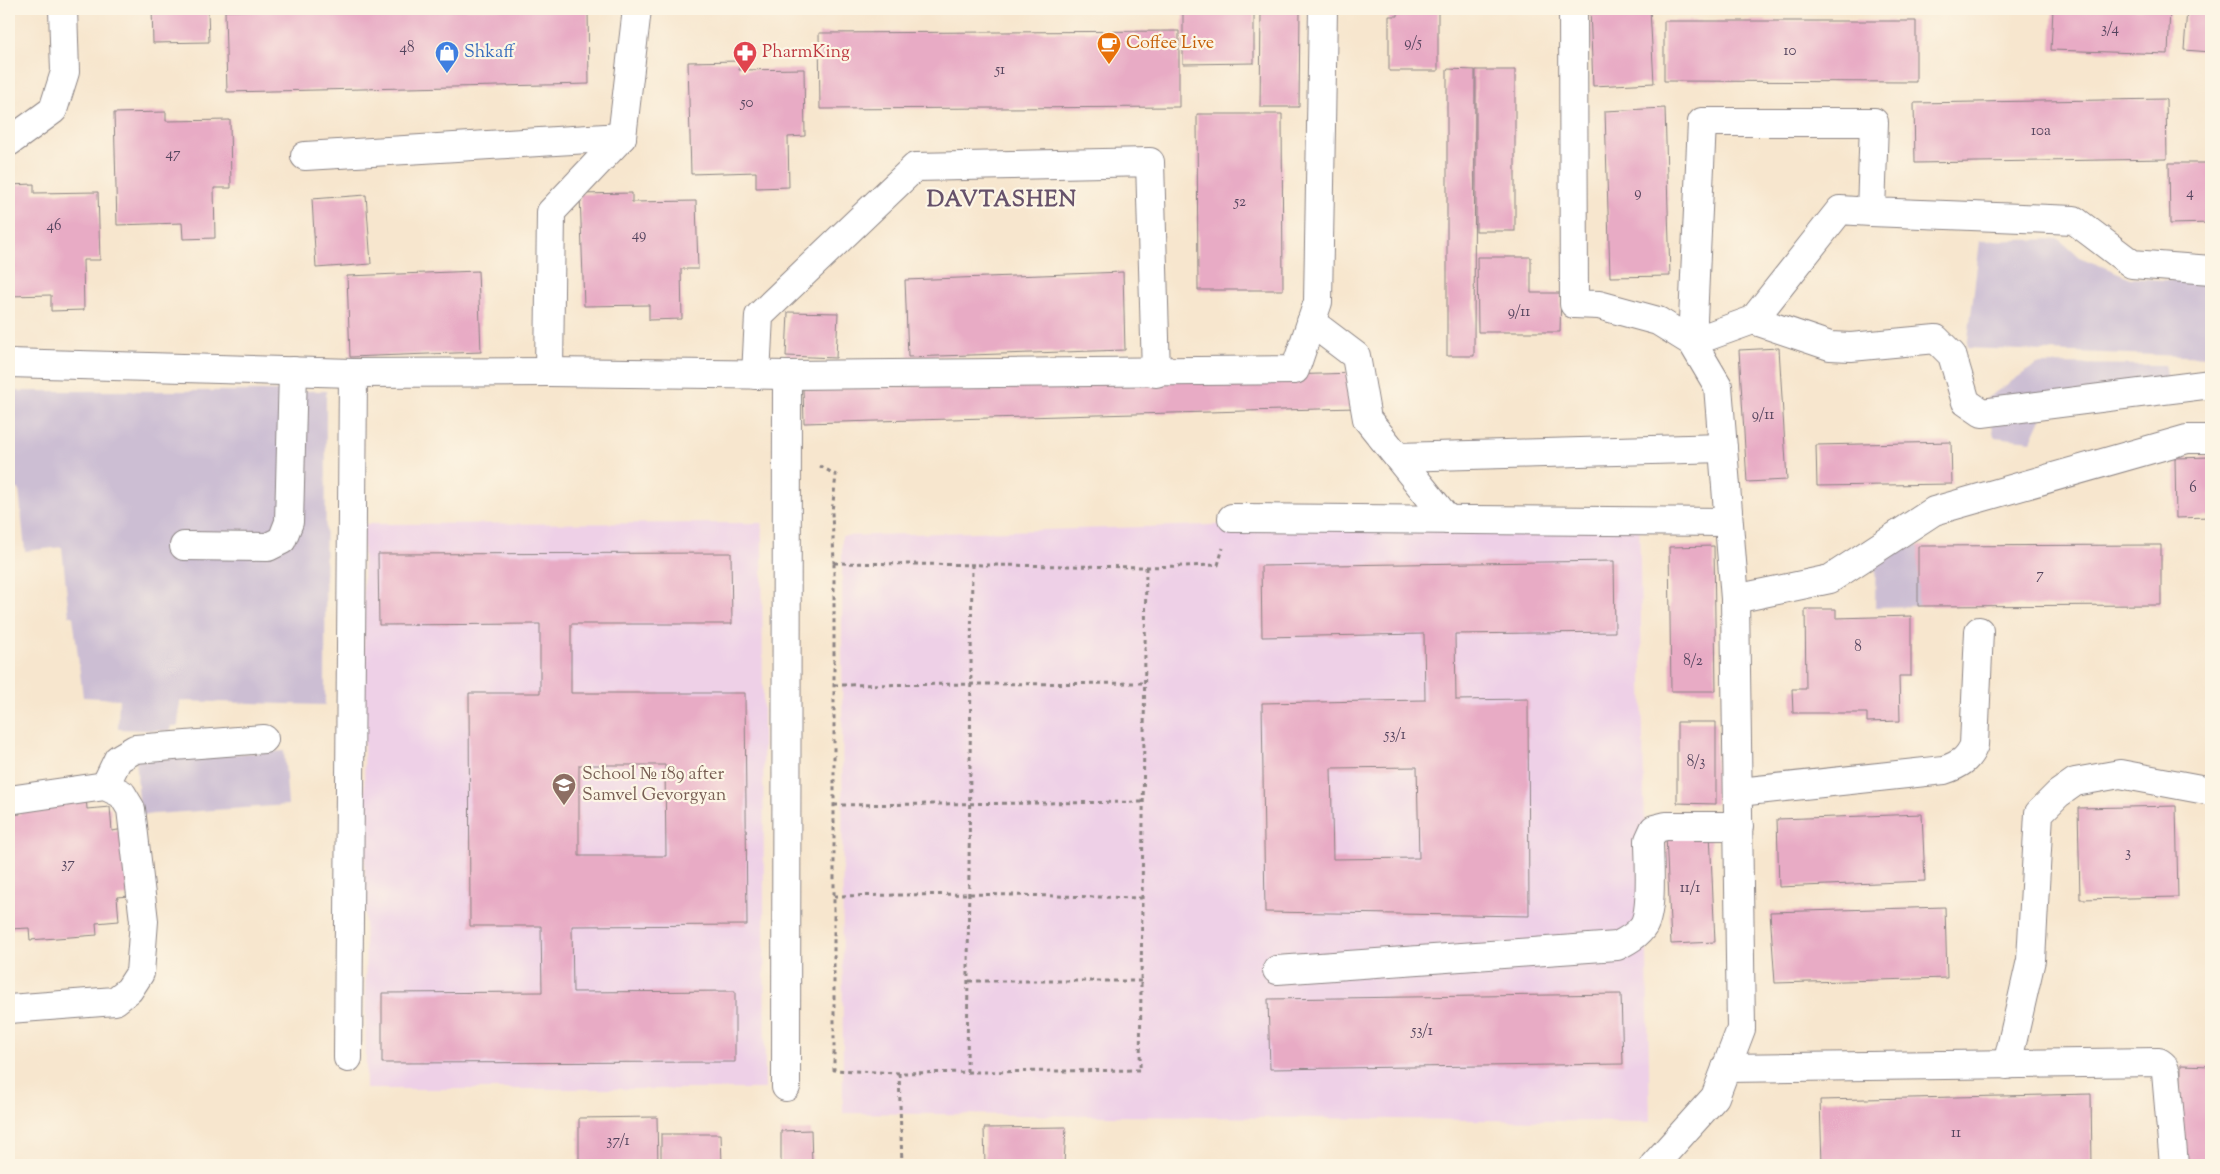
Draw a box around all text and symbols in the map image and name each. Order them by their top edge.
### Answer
house number: 3/4 [2101,19,2119,40]
cafe icon: Coffee Live [1096,31,1122,65]
place label: Coffee Live [1126,31,1214,57]
house number: 9/5 [1404,33,1422,54]
house number: 48 [399,38,415,59]
shop icon: Shkaff [434,40,460,74]
place label: Shkaff [464,40,515,66]
pharmacy icon: PharmKing [732,40,758,74]
place label: PharmKing [762,40,850,66]
house number: 10 [1784,41,1797,62]
house number: 51 [994,60,1005,81]
house number: 50 [739,93,754,114]
house number: 10a [2031,121,2051,142]
house number: 47 [165,144,181,165]
house number: 9 [1634,183,1642,204]
house number: 4 [2186,183,2194,204]
district label: DAVTASHEN [927,185,1077,217]
house number: 52 [1233,192,1246,213]
house number: 46 [47,216,61,237]
house number: 49 [632,225,646,246]
house number: 9/11 [1508,302,1530,323]
house number: 9/11 [1752,405,1774,426]
house number: 6 [2189,478,2197,499]
house number: 7 [2036,565,2044,586]
house number: 8 [1854,637,1862,658]
house number: 8/2 [1683,651,1703,672]
house number: 53/1 [1383,725,1406,746]
house number: 8/3 [1687,752,1705,773]
place label: School № 189 after Samvel Gevorgyan [582,762,727,809]
school or university icon: School № 189 after Samvel Gevorgyan [551,772,577,806]
house number: 3 [2125,843,2131,864]
house number: 37 [61,854,75,875]
house number: 11/1 [1680,878,1700,899]
house number: 53/1 [1410,1021,1433,1042]
house number: 11 [1951,1123,1961,1144]
house number: 37/1 [606,1131,630,1152]

